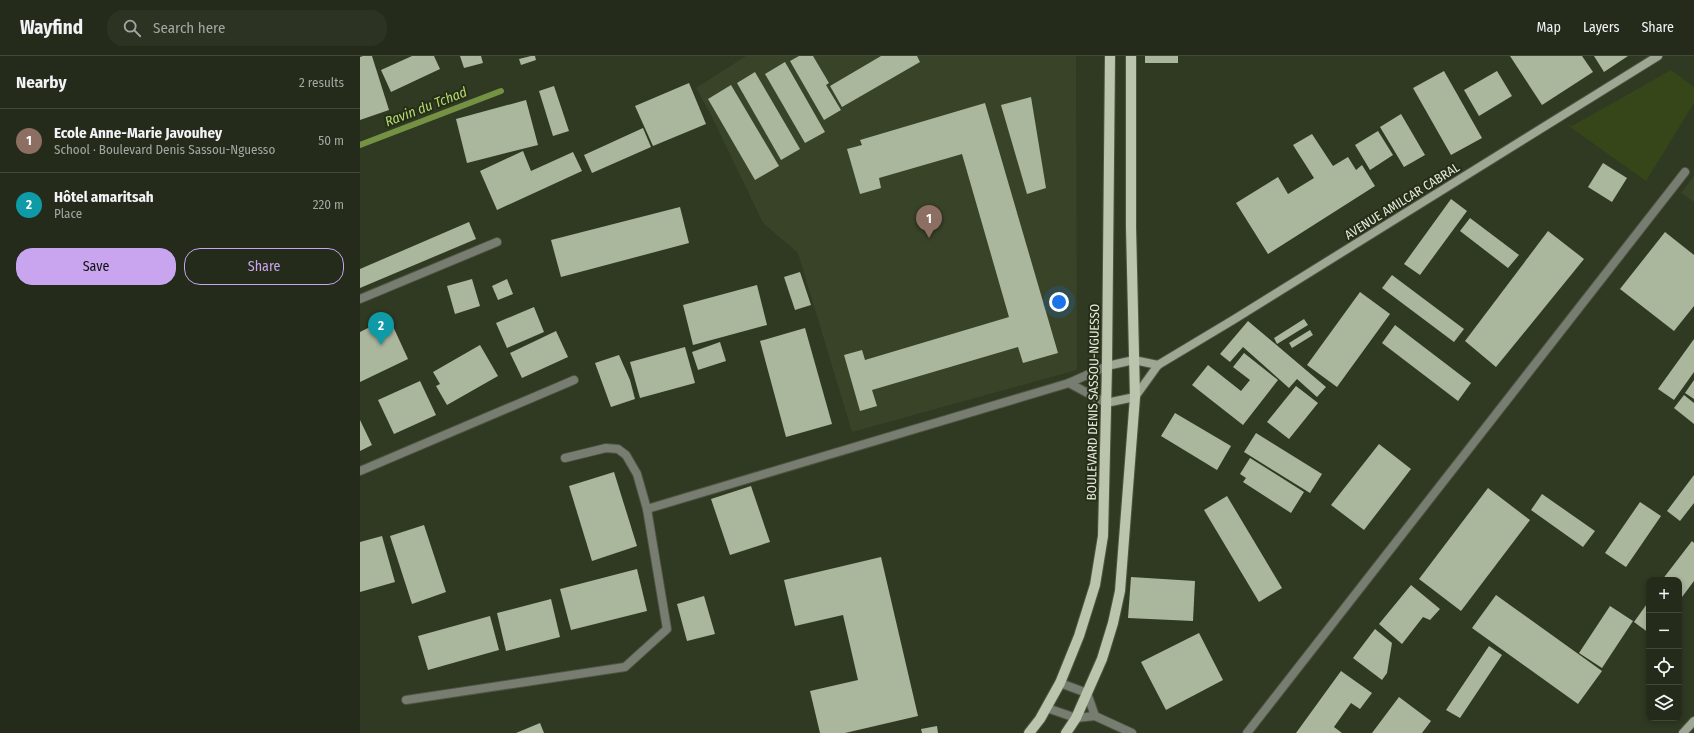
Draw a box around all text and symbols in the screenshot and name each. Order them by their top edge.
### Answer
search box [107,10,387,46]
text: Wayfind [20,16,83,39]
icon: search [121,17,143,39]
text: Search here [153,19,225,37]
text: Map [1537,19,1561,36]
text: Layers [1583,19,1619,36]
text: Share [1641,19,1674,36]
text: Nearby [16,72,67,93]
text: 2 results [299,75,344,90]
water label: Ravin du Tchad [383,83,470,130]
text: Ecole Anne-Marie Javouhey [54,124,222,142]
text: 1 [26,133,32,148]
text: 50 m [318,133,344,148]
text: School · Boulevard Denis Sassou-Nguesso [54,142,275,157]
street label: AVENUE AMILCAR CABRAL [1342,159,1462,242]
text: Hôtel amaritsah [54,188,154,206]
text: 2 [26,197,32,212]
text: 220 m [313,197,344,212]
pin: 1 [916,205,942,238]
text: Place [54,206,82,221]
button: Save [16,248,176,285]
button: Share [184,248,344,285]
your location [1049,292,1069,312]
street label: BOULEVARD DENIS SASSOU-NGUESSO [1084,304,1102,500]
pin: 2 [368,312,394,345]
map controls [1646,577,1682,721]
button: + [1646,577,1682,613]
button: − [1646,613,1682,649]
button: locate [1646,649,1682,685]
button: layers [1646,685,1682,721]

